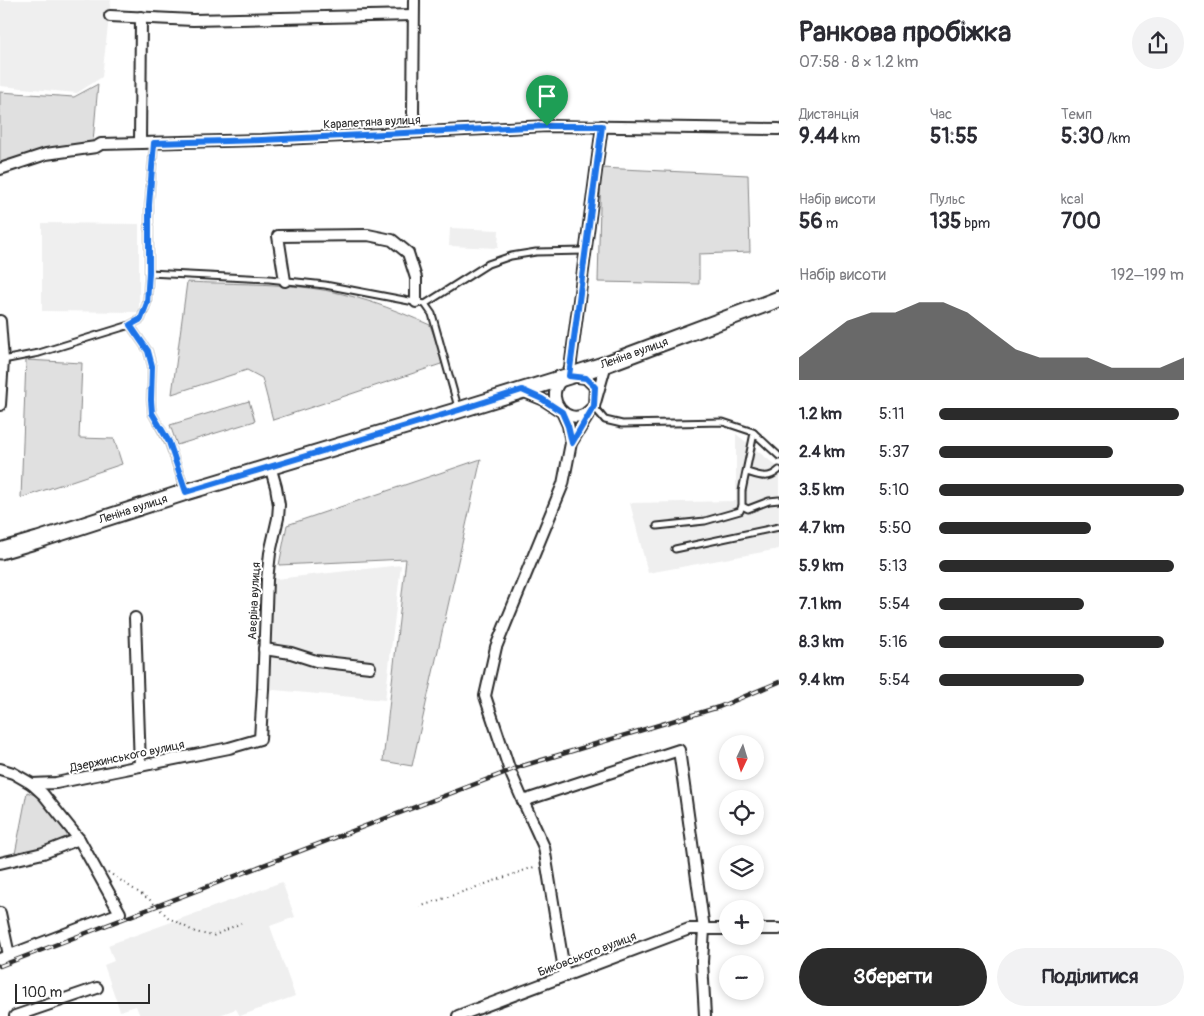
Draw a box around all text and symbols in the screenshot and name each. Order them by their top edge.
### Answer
text: Ранкова пробіжка [799,15,1011,50]
button: share [1132,17,1184,69]
text: 07:58 · 8 × 1.2 km [799,52,918,72]
pin [526,75,568,126]
icon: arrive [533,82,561,110]
text: Дистанція [799,106,859,123]
text: Час [930,106,952,123]
text: Темп [1061,106,1092,123]
street label: Карапетяна вулиця [323,112,421,133]
text: 9.44 [799,123,839,150]
text: 51:55 [930,123,978,150]
text: 5:30 [1061,123,1104,150]
text: km [839,130,860,147]
text: /km [1104,130,1130,147]
text: Набір висоти [799,191,875,208]
text: Пульс [930,191,965,208]
text: kcal [1061,191,1084,208]
text: 56 [799,208,823,235]
text: 135 [930,208,961,235]
text: 700 [1061,208,1101,235]
text: m [823,215,838,232]
text: bpm [961,215,990,232]
text: Набір висоти [799,265,886,285]
text: 192–199 m [1111,265,1184,285]
street label: Леніна вулиця [597,334,671,373]
text: 1.2 km [799,404,842,424]
text: 5:11 [879,404,904,424]
text: 2.4 km [799,442,845,462]
text: 5:37 [879,442,909,462]
text: 3.5 km [799,480,844,500]
text: 5:10 [879,480,909,500]
street label: Леніна вулиця [96,491,170,528]
text: 4.7 km [799,518,845,538]
text: 5:50 [879,518,912,538]
text: 5.9 km [799,556,844,576]
text: 5:13 [879,556,907,576]
street label: Авєріна вулиця [245,561,264,640]
text: 7.1 km [799,594,842,614]
text: 5:54 [879,594,910,614]
text: 8.3 km [799,632,844,652]
text: 5:16 [879,632,908,652]
text: 9.4 km [799,670,844,690]
text: 5:54 [879,670,910,690]
north arrow [719,735,764,780]
map controls [719,735,764,1000]
street label: Дзержинського вулиця [67,737,186,776]
button: locate [719,790,764,835]
button: layers [719,845,764,890]
button: + [719,900,764,945]
street label: Биковського вулиця [536,929,639,980]
button: Зберегти [799,948,987,1006]
button: Поділитися [997,948,1184,1006]
button: − [719,955,764,1000]
scale bar [15,981,150,1004]
text: 100 m [22,984,62,1001]

